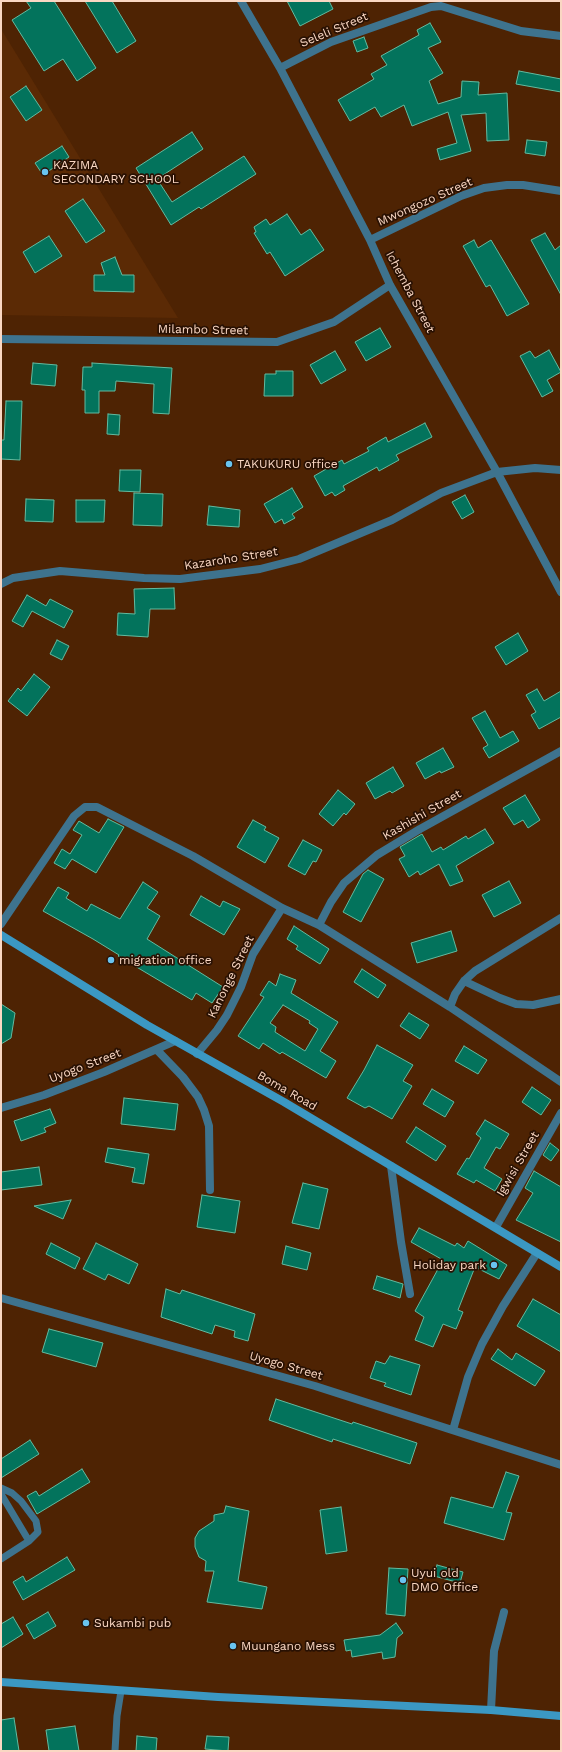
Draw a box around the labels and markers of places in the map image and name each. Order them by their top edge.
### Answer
place label: KAZIMA SECONDARY SCHOOL [53,158,179,186]
marker: KAZIMA SECONDARY SCHOOL [40,167,50,177]
place label: TAKUKURU office [237,457,338,471]
marker: TAKUKURU office [224,459,234,469]
place label: migration office [119,953,212,967]
marker: migration office [106,955,116,965]
place label: Holiday park [413,1258,486,1272]
marker: Holiday park [489,1260,499,1270]
place label: Uyui old DMO Office [411,1566,478,1594]
marker: Uyui old DMO Office [398,1575,408,1585]
place label: Sukambi pub [94,1616,171,1630]
marker: Sukambi pub [81,1618,91,1628]
place label: Muungano Mess [241,1639,335,1653]
marker: Muungano Mess [228,1641,238,1651]

